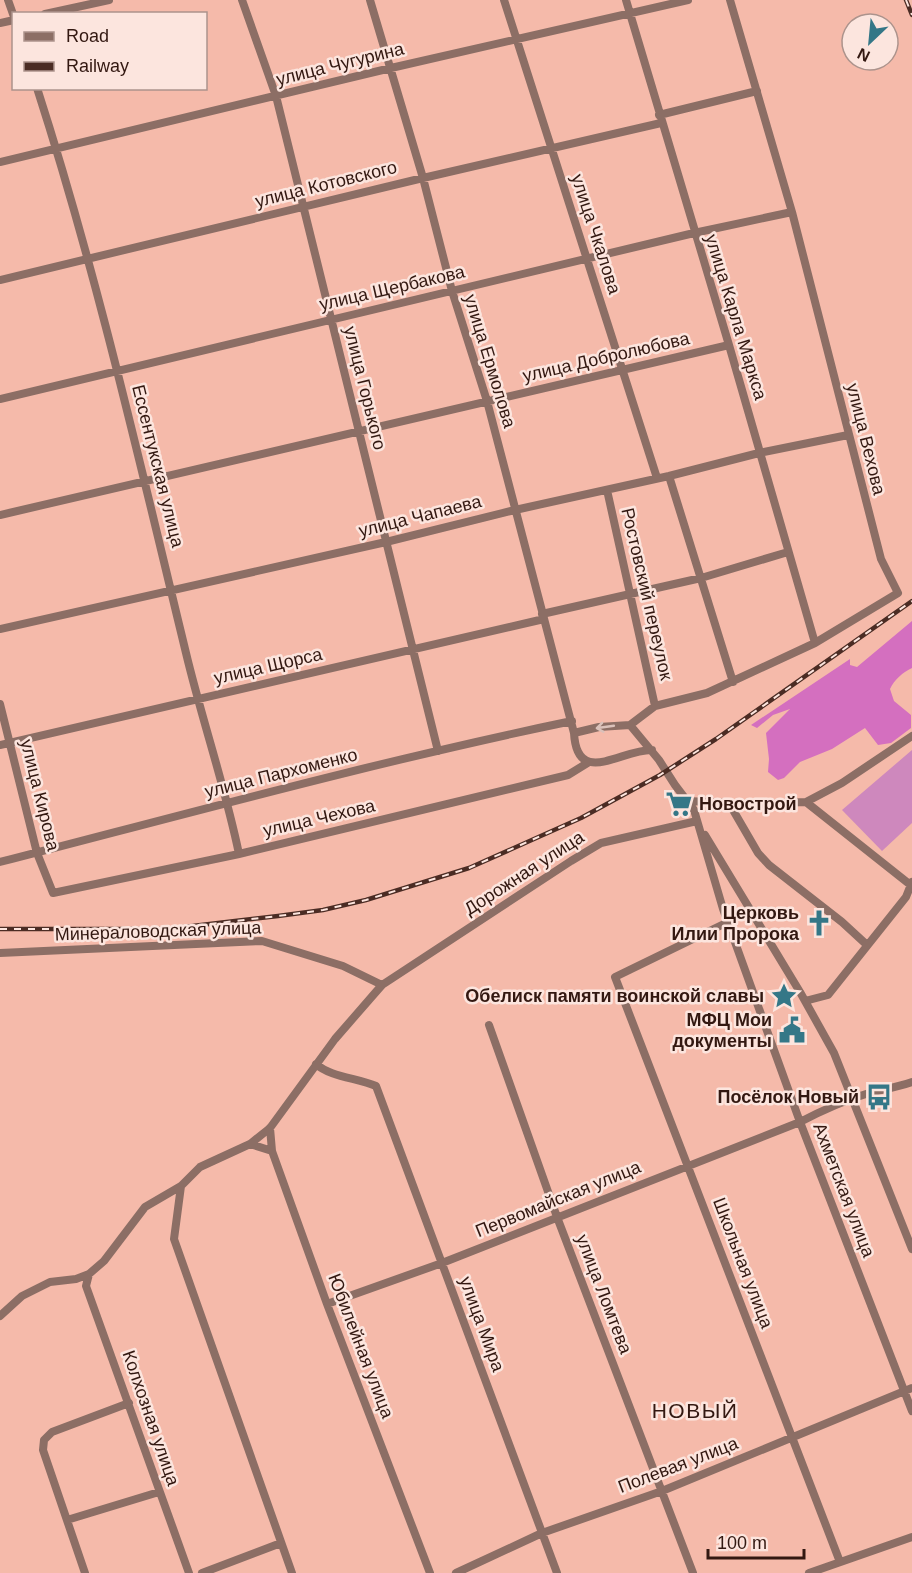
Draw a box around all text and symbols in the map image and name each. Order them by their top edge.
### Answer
legend [12,12,207,90]
north arrow [840,12,900,72]
text: Road [66,26,109,46]
street label: улица Чугурина [274,38,407,90]
text: N [855,45,873,65]
text: Railway [66,56,129,76]
street label: улица Котовского [253,157,399,211]
street label: улица Чкалова [567,172,625,297]
street label: улица Карла Маркса [701,232,771,403]
street label: улица Щербакова [317,261,468,314]
street label: улица Ермолова [460,292,520,431]
street label: улица Горького [340,324,390,452]
street label: улица Добролюбова [521,328,692,386]
street label: улица Вехова [842,381,890,498]
street label: Ессентукская улица [128,383,188,550]
street label: улица Чапаева [357,491,484,541]
street label: Ростовский переулок [617,506,677,682]
street label: улица Щорса [212,644,325,688]
one-way arrow [595,721,615,732]
street label: улица Кирова [16,737,64,854]
street label: улица Пархоменко [203,744,359,802]
supermarket icon: Новострой [664,789,694,819]
place label: Новострой [699,794,796,814]
street label: улица Чехова [261,795,378,841]
street label: Дорожная улица [460,826,588,919]
place label: Церковь Илии Пророка [672,903,800,944]
church icon: Церковь Илии Пророка [804,908,834,938]
street label: Минераловодская улица [54,917,263,945]
place icon: Обелиск памяти воинской славы [769,981,799,1011]
place label: Обелиск памяти воинской славы [465,986,764,1006]
place label: МФЦ Мои документы [672,1010,772,1051]
public building icon: МФЦ Мои документы [777,1015,807,1045]
bus stop icon: Посёлок Новый [864,1082,894,1112]
place label: Посёлок Новый [718,1087,859,1107]
street label: Ахметская улица [809,1120,879,1261]
street label: Первомайская улица [473,1156,644,1241]
street label: Школьная улица [709,1195,777,1332]
street label: улица Ломтева [572,1232,636,1357]
street label: Юбилейная улица [324,1271,398,1422]
street label: улица Мира [456,1274,509,1375]
street label: Колхозная улица [118,1348,184,1489]
district label: НОВЫЙ [652,1399,738,1422]
street label: Полевая улица [615,1433,742,1497]
scale bar [708,1522,804,1560]
text: 100 m [717,1533,767,1553]

